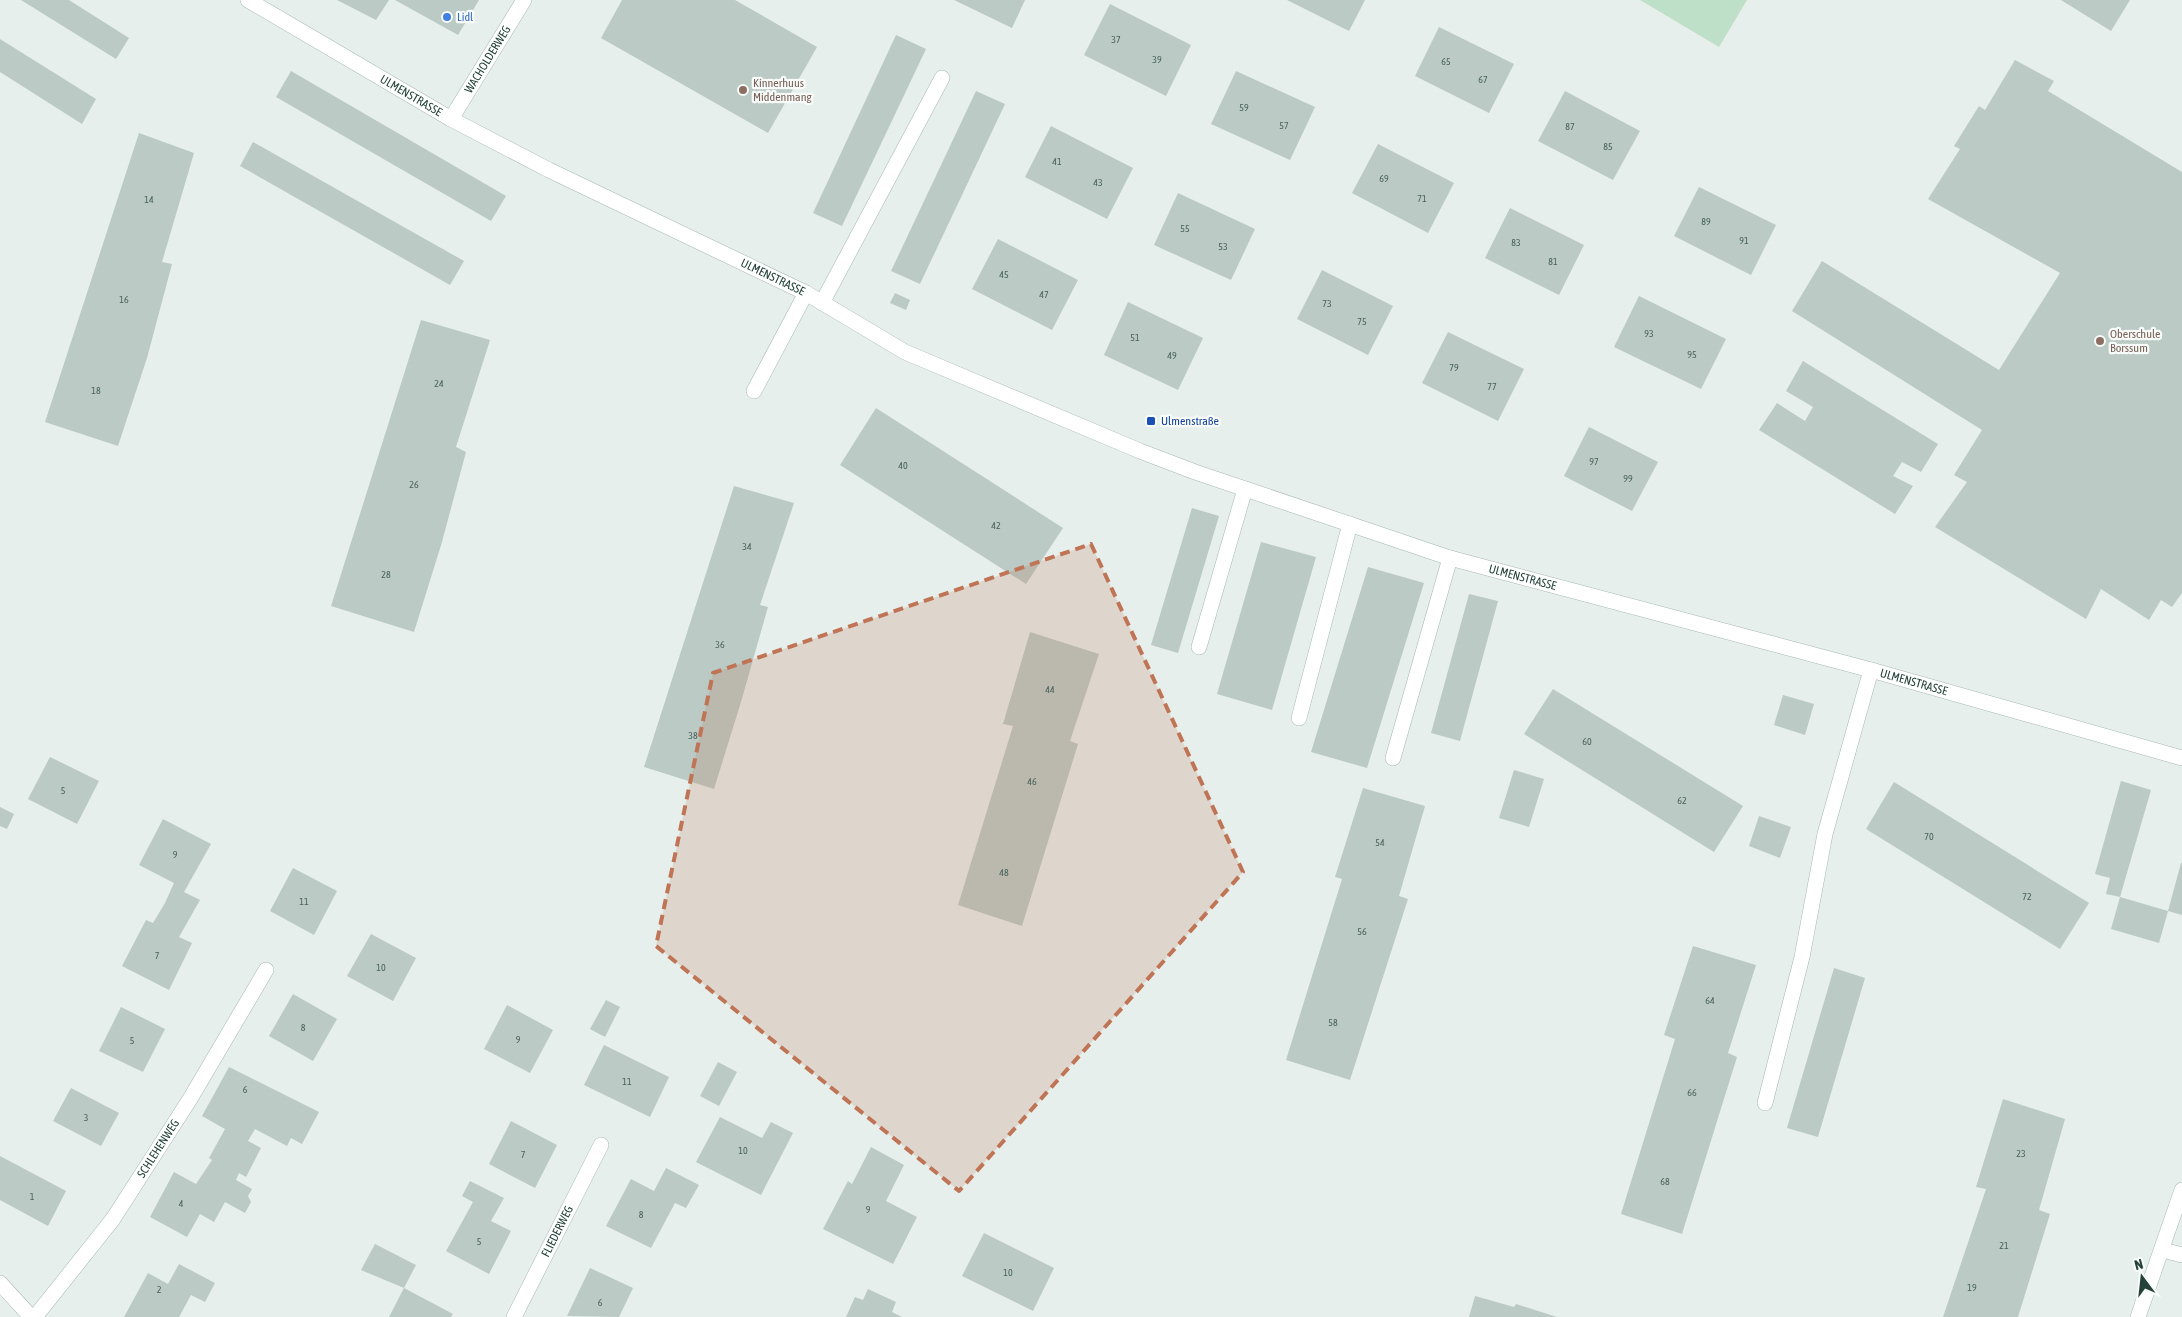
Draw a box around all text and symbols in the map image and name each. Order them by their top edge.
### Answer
place label: Lidl [457,10,474,24]
marker: Lidl [441,11,453,23]
street label: WACHOLDERWEG [462,23,514,96]
house number: 37 [1111,34,1121,45]
house number: 39 [1152,54,1162,65]
house number: 65 [1441,56,1451,67]
street label: ULMENSTRASSE [378,72,445,119]
house number: 67 [1478,74,1488,85]
place label: Kinnerhuus Middenmang [753,76,812,104]
marker: Kinnerhuus Middenmang [737,84,749,96]
house number: 59 [1239,102,1249,113]
house number: 57 [1279,120,1289,131]
house number: 87 [1565,121,1575,132]
house number: 85 [1603,141,1613,152]
house number: 41 [1052,156,1062,167]
house number: 69 [1379,173,1389,184]
house number: 43 [1093,177,1103,188]
house number: 71 [1417,193,1427,204]
house number: 14 [144,194,154,205]
house number: 89 [1701,216,1711,227]
house number: 55 [1180,223,1190,234]
house number: 91 [1739,235,1749,246]
house number: 83 [1511,237,1521,248]
house number: 53 [1218,241,1228,252]
street label: ULMENSTRASSE [739,256,807,298]
house number: 81 [1548,256,1558,267]
house number: 45 [999,269,1009,280]
house number: 47 [1039,289,1049,300]
house number: 16 [119,294,129,305]
house number: 73 [1322,298,1332,309]
house number: 75 [1357,316,1367,327]
place label: Oberschule Borssum [2110,327,2160,355]
house number: 93 [1644,328,1654,339]
house number: 51 [1130,332,1140,343]
marker: Oberschule Borssum [2094,335,2106,347]
house number: 95 [1687,349,1697,360]
house number: 49 [1167,350,1177,361]
house number: 79 [1449,362,1459,373]
house number: 24 [434,378,444,389]
house number: 77 [1487,381,1497,392]
house number: 18 [91,385,101,396]
place label: Ulmenstraße [1161,414,1219,428]
marker: Ulmenstraße [1145,415,1157,427]
house number: 97 [1589,456,1599,467]
house number: 40 [898,460,908,471]
house number: 99 [1623,473,1633,484]
house number: 26 [409,479,419,490]
house number: 42 [991,520,1001,531]
house number: 34 [742,541,752,552]
street label: ULMENSTRASSE [1487,562,1558,593]
house number: 28 [381,569,391,580]
house number: 36 [715,639,725,650]
street label: ULMENSTRASSE [1878,666,1949,698]
house number: 44 [1045,684,1055,695]
house number: 38 [688,730,698,741]
house number: 60 [1582,736,1592,747]
house number: 46 [1027,776,1037,787]
house number: 5 [61,785,66,796]
house number: 62 [1677,795,1687,806]
house number: 70 [1924,831,1934,842]
house number: 54 [1375,837,1385,848]
house number: 9 [173,849,178,860]
house number: 48 [999,867,1009,878]
house number: 72 [2022,891,2032,902]
house number: 11 [299,896,309,907]
house number: 56 [1357,926,1367,937]
house number: 7 [155,950,160,961]
house number: 10 [376,962,386,973]
house number: 64 [1705,995,1715,1006]
house number: 58 [1328,1017,1338,1028]
house number: 8 [301,1022,306,1033]
house number: 9 [516,1034,521,1045]
house number: 5 [130,1035,135,1046]
house number: 11 [622,1076,632,1087]
house number: 6 [243,1084,248,1095]
house number: 66 [1687,1087,1697,1098]
house number: 3 [84,1112,89,1123]
street label: SCHLEHENWEG [134,1117,182,1180]
house number: 10 [738,1145,748,1156]
house number: 23 [2016,1148,2026,1159]
house number: 7 [521,1149,526,1160]
house number: 68 [1660,1176,1670,1187]
house number: 1 [30,1191,35,1202]
house number: 4 [179,1198,184,1209]
street label: FLIEDERWEG [539,1203,576,1259]
house number: 9 [866,1204,871,1215]
house number: 8 [639,1209,644,1220]
house number: 5 [477,1236,482,1247]
house number: 21 [1999,1240,2009,1251]
north arrow [2117,1252,2167,1302]
text: N [2133,1256,2145,1273]
house number: 10 [1003,1267,1013,1278]
house number: 19 [1967,1282,1977,1293]
house number: 2 [157,1284,162,1295]
house number: 6 [598,1297,603,1308]

